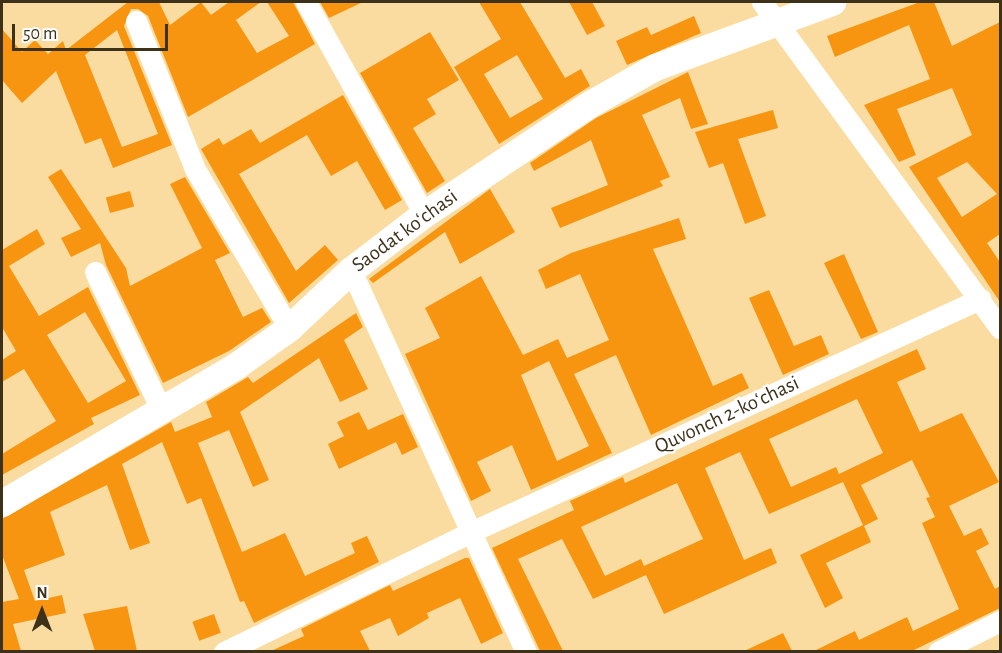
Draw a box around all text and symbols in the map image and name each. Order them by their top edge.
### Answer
scale bar [15,12,171,50]
text: 50 m [23,25,57,43]
street label: Saodat koʻchasi [347,184,463,278]
street label: Quvonch 2-koʻchasi [651,371,803,459]
north arrow [12,581,72,641]
text: N [36,585,48,601]

